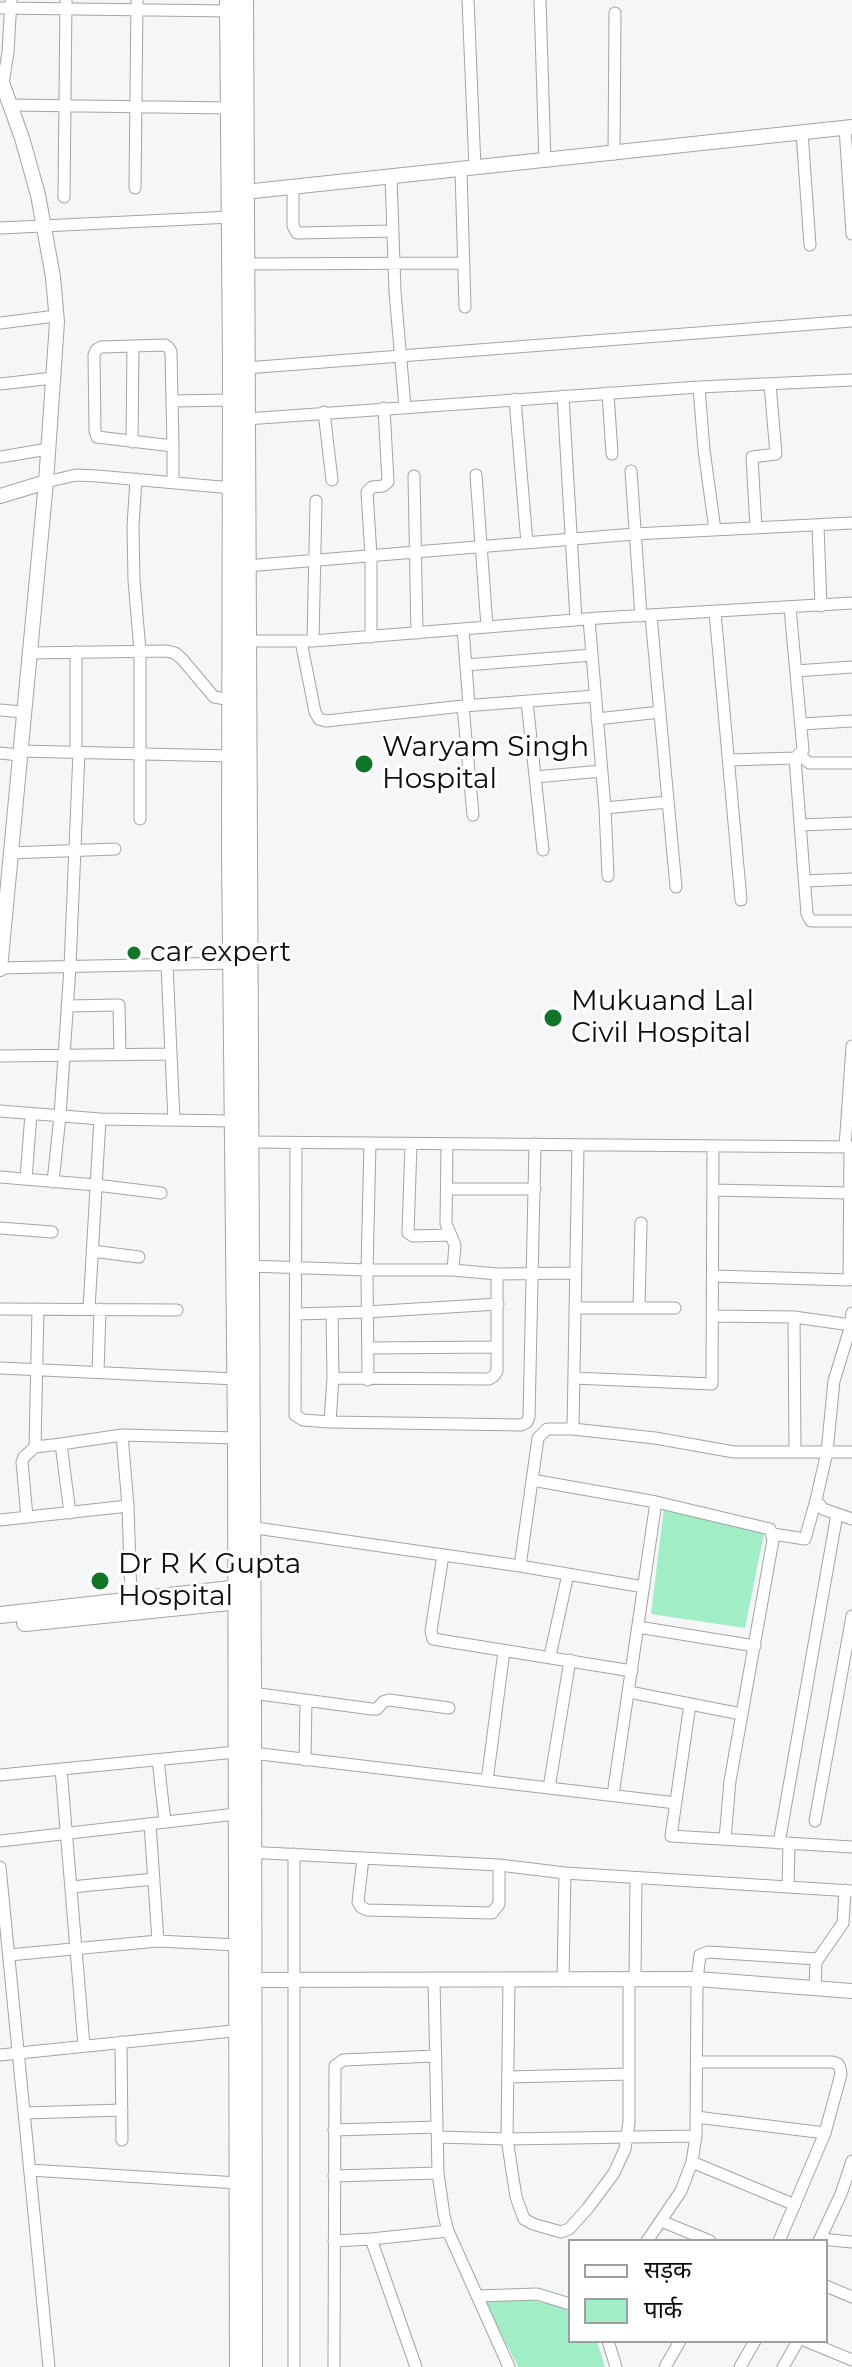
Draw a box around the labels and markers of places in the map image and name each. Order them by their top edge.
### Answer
place label: Waryam Singh Hospital [382,731,589,797]
marker: Waryam Singh Hospital [353,753,375,775]
place label: car expert [150,936,291,970]
marker: car expert [125,944,143,962]
place label: Mukuand Lal Civil Hospital [571,985,754,1051]
marker: Mukuand Lal Civil Hospital [542,1007,564,1029]
place label: Dr R K Gupta Hospital [118,1548,301,1614]
marker: Dr R K Gupta Hospital [89,1570,111,1592]

